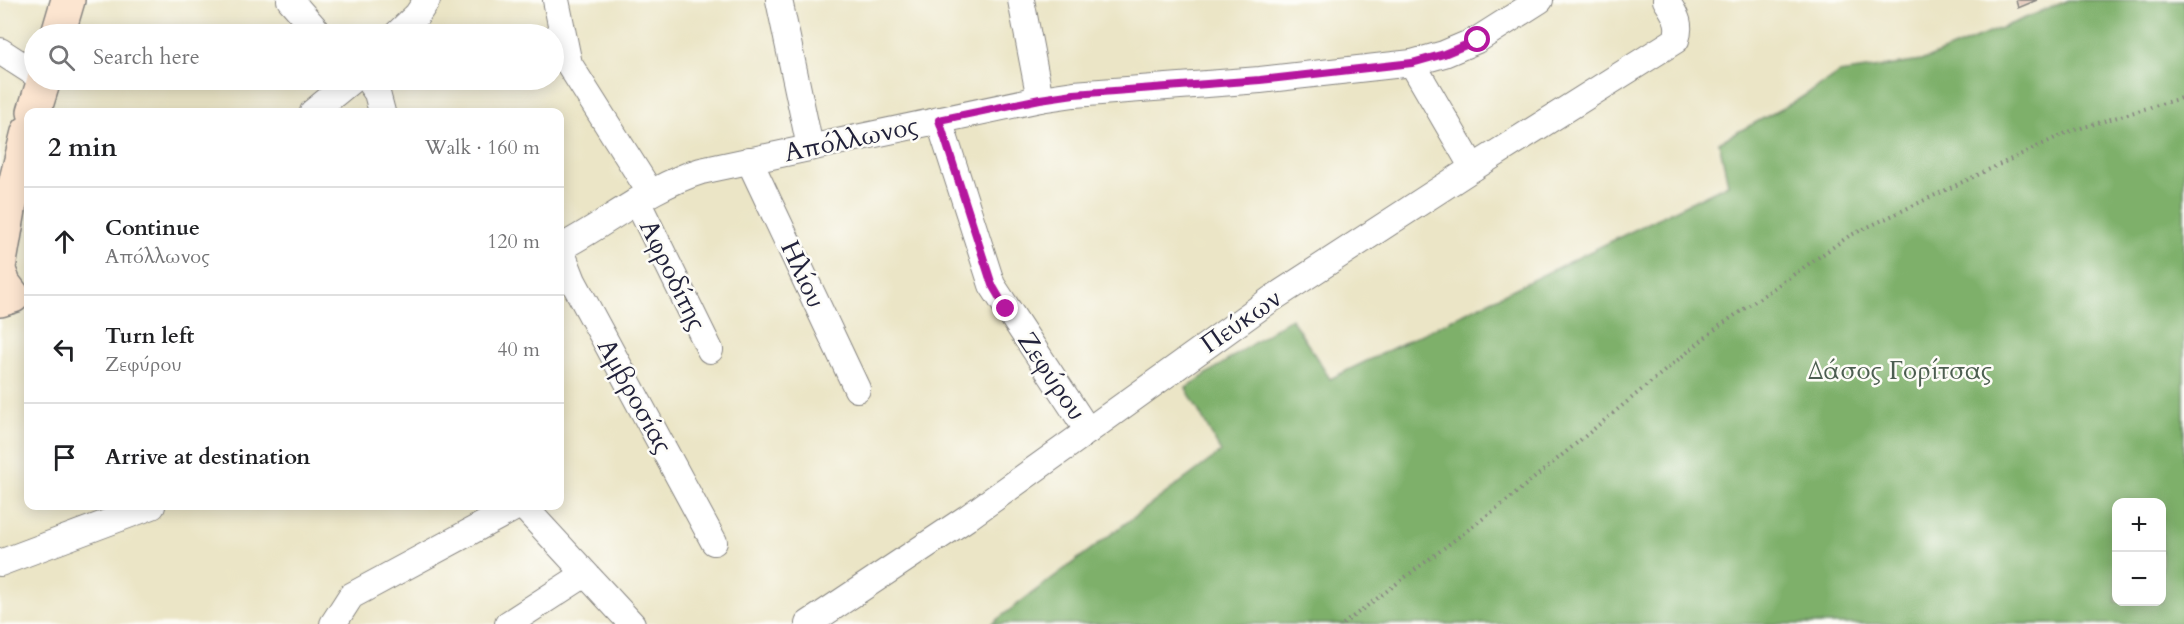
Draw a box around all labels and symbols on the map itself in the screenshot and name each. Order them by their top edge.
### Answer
route start [1464,26,1490,52]
street label: Απόλλωνος [781,108,921,170]
street label: Αφροδίτης [631,214,715,336]
street label: Ηλίου [772,235,834,313]
street label: Πεύκων [1194,281,1288,361]
route end [992,295,1018,321]
street label: Ζεφύρου [1010,325,1094,427]
street label: Αμβροσίας [589,332,681,460]
park label: Δάσος Γορίτσας [1808,353,1992,388]

